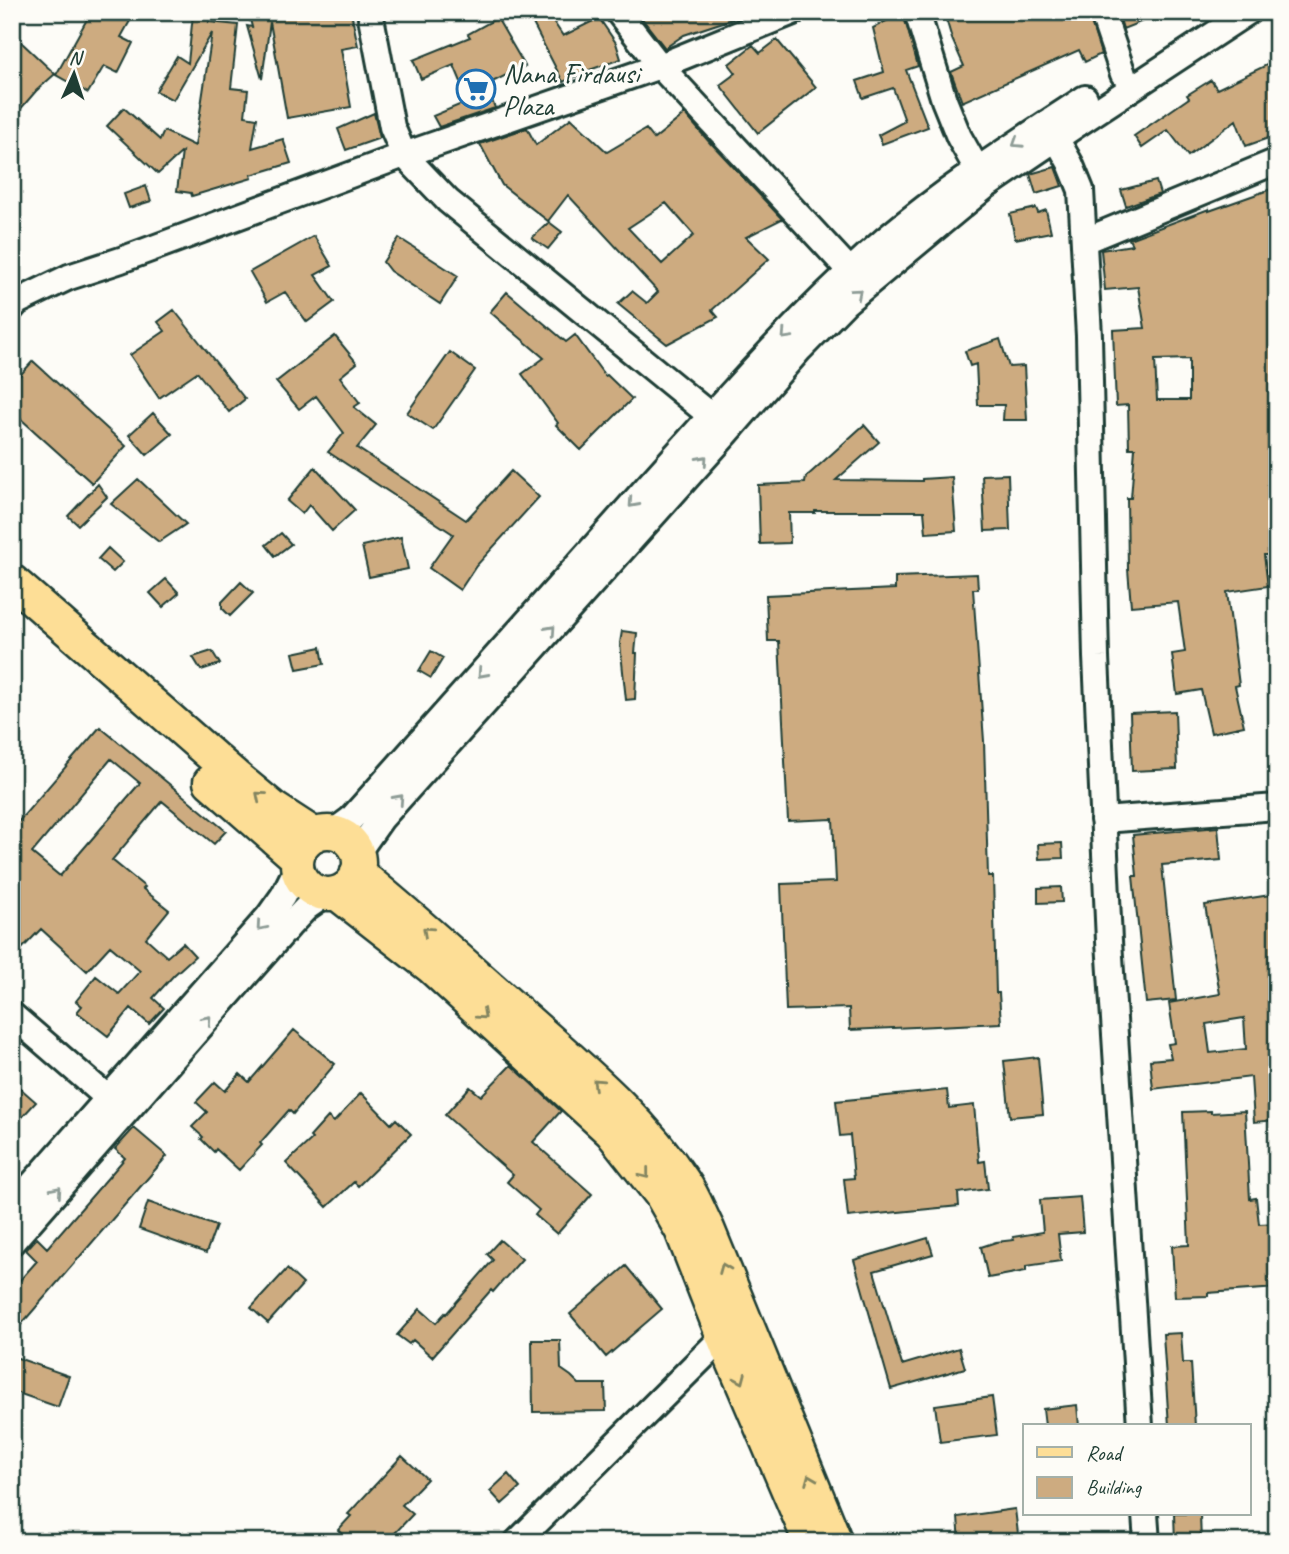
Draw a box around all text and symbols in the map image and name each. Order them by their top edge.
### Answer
north arrow [38,38,108,108]
text: N [68,46,85,70]
place label: Nana Firdausi Plaza [503,56,643,123]
supermarket icon: Nana Firdausi Plaza [455,68,497,110]
one-way arrow [1012,134,1025,147]
one-way arrow [848,289,861,301]
one-way arrow [782,327,795,340]
one-way arrow [694,456,707,469]
one-way arrow [629,495,641,508]
one-way arrow [542,625,555,638]
one-way arrow [477,665,490,678]
one-way arrow [255,792,268,804]
one-way arrow [391,794,403,807]
one-way arrow [257,917,269,930]
one-way arrow [422,927,435,939]
one-way arrow [474,1007,487,1019]
one-way arrow [199,1015,211,1028]
one-way arrow [592,1079,605,1091]
one-way arrow [636,1166,649,1178]
one-way arrow [49,1186,61,1199]
one-way arrow [718,1263,732,1275]
one-way arrow [732,1372,746,1384]
legend [1023,1424,1250,1516]
text: Road [1086,1440,1125,1466]
one-way arrow [804,1473,818,1486]
text: Building [1086,1474,1143,1500]

